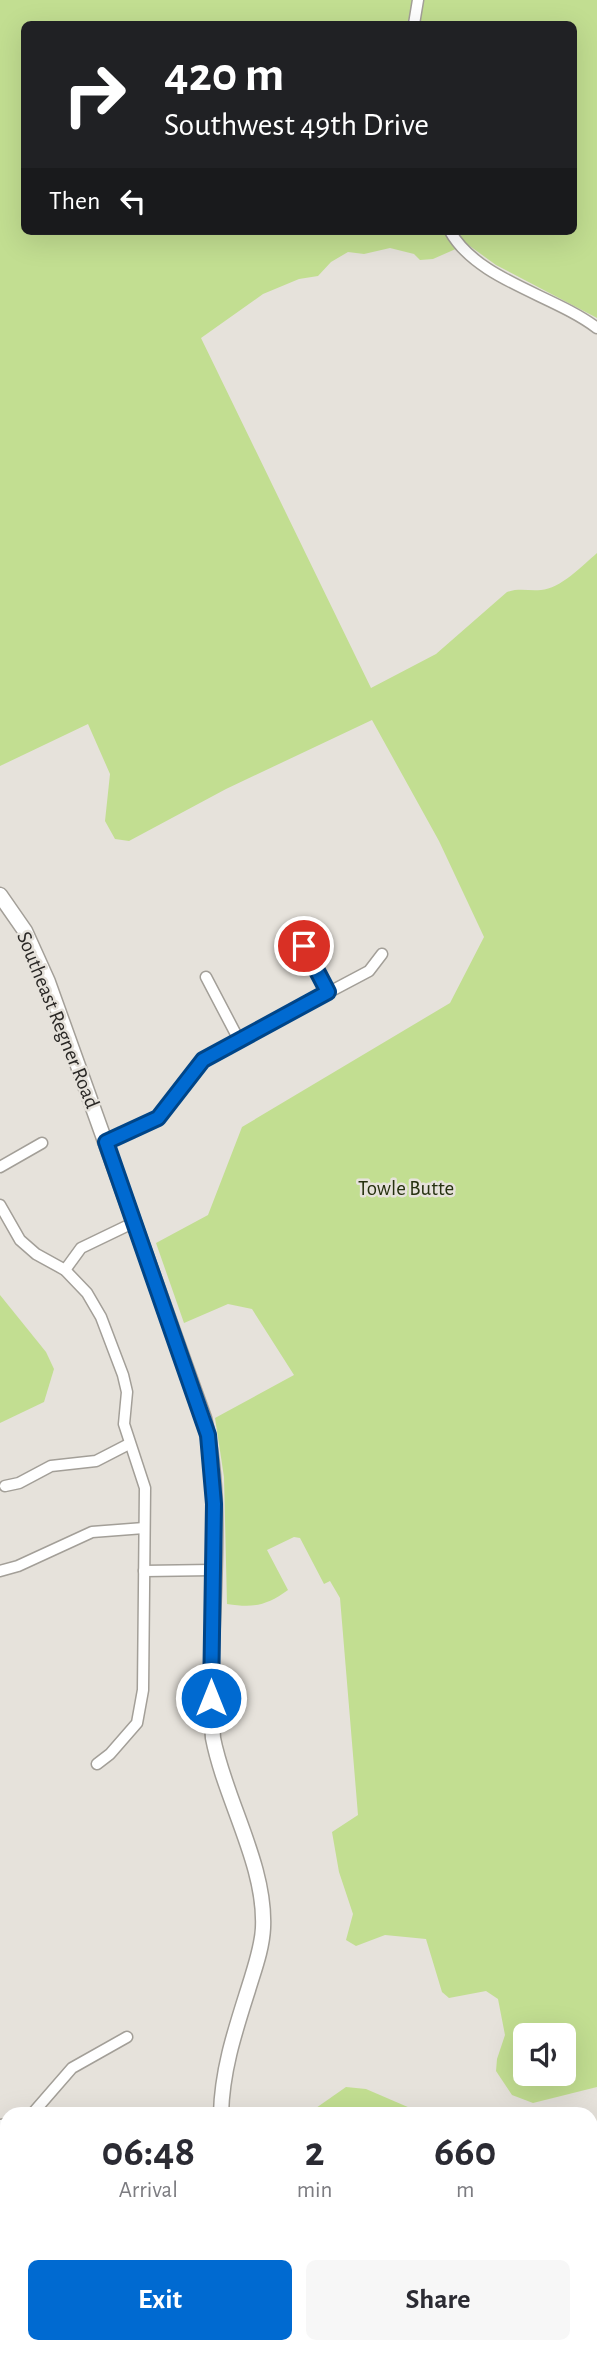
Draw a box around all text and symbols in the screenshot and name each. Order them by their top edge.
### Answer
icon: right [49,49,140,140]
text: 420 m [164,51,284,100]
text: Southwest 49th Drive [164,109,429,141]
icon: left [114,182,152,220]
text: Then [49,188,100,214]
pin [274,916,334,976]
icon: arrive [285,927,323,965]
street label: Southeast Regner Road [13,929,103,1111]
park label: Towle Butte [358,1178,454,1199]
position arrow [174,1661,248,1735]
map controls [513,2023,576,2086]
button: sound [513,2023,576,2086]
text: 06:48 [102,2131,195,2173]
text: 2 [305,2131,324,2173]
text: 660 [434,2131,496,2173]
text: Arrival [119,2179,178,2202]
text: min [297,2179,333,2202]
text: m [456,2179,474,2202]
button: Exit [28,2260,292,2340]
button: Share [306,2260,570,2340]

